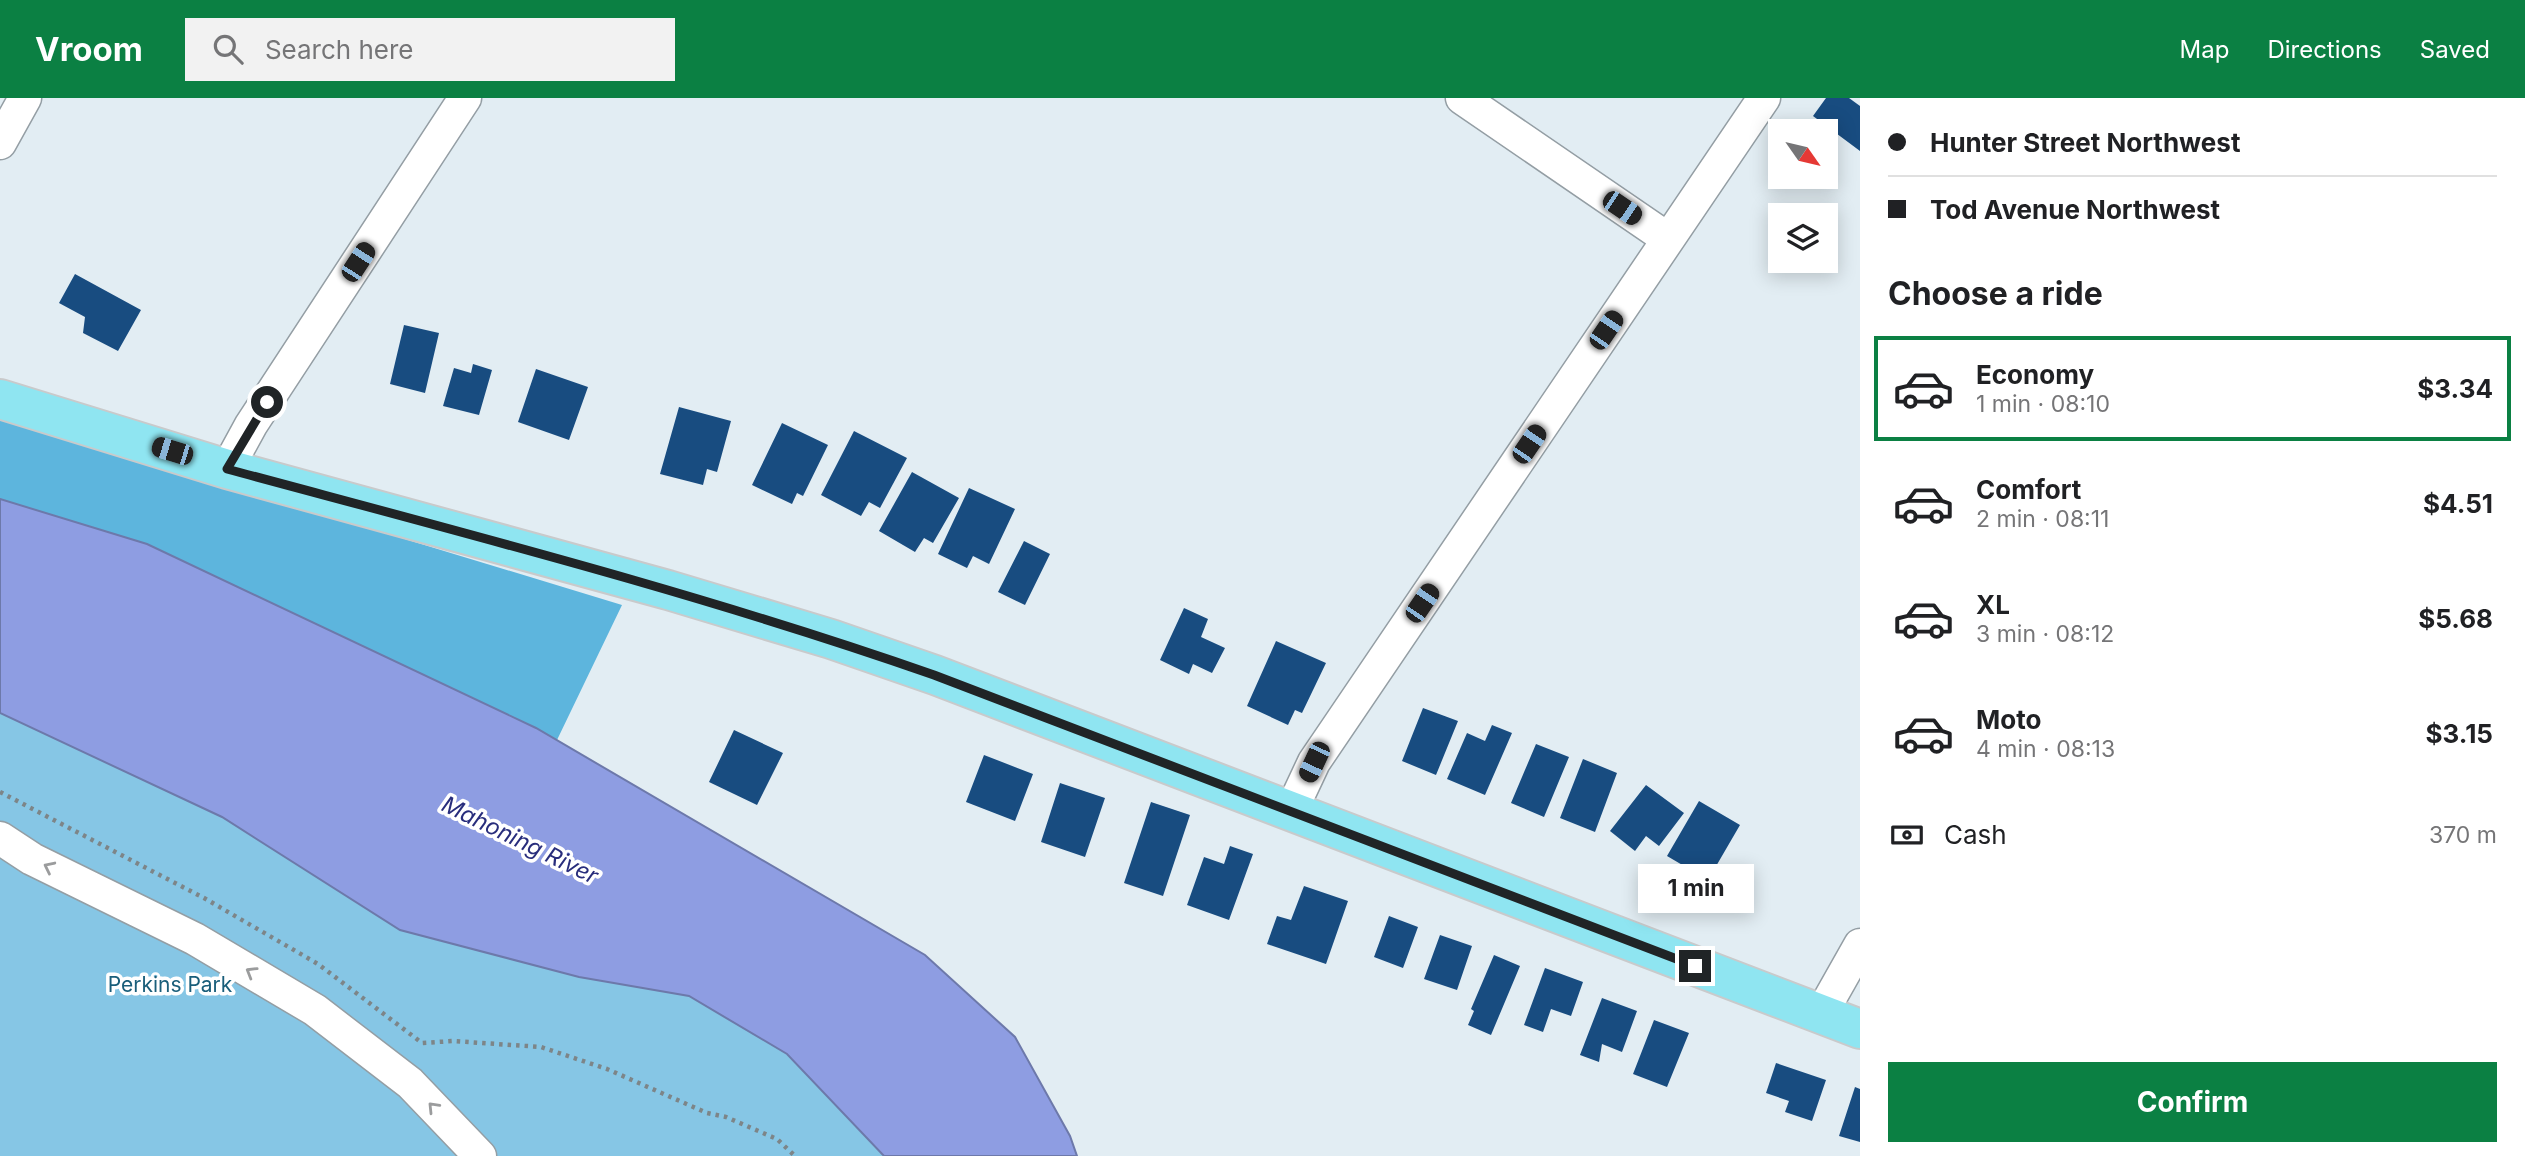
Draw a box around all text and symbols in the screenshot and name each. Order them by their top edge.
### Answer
search box [185,18,675,81]
text: Vroom [35,29,143,69]
icon: search [209,30,247,68]
text: Search here [265,34,414,65]
text: Map [2180,35,2229,64]
text: Directions [2267,35,2382,64]
text: Saved [2420,35,2490,64]
north arrow [1768,119,1838,189]
map controls [1768,119,1838,273]
text: Hunter Street Northwest [1930,127,2240,158]
car [1599,188,1646,228]
text: Tod Avenue Northwest [1930,194,2220,225]
button: layers [1768,203,1838,273]
car [338,239,379,285]
text: Choose a ride [1888,274,2103,313]
car [1586,307,1627,353]
icon: car [1892,357,1955,420]
text: Economy [1976,359,2094,390]
text: $3.34 [2417,373,2493,404]
route start [251,386,283,418]
text: 1 min · 08:10 [1976,390,2110,418]
car [1509,421,1550,467]
car [149,435,196,467]
icon: car [1892,472,1955,535]
text: Comfort [1976,474,2081,505]
text: $4.51 [2423,488,2493,519]
text: 2 min · 08:11 [1976,505,2109,533]
car [1402,580,1443,626]
icon: car [1892,587,1955,650]
text: XL [1976,589,2010,620]
text: $5.68 [2418,603,2493,634]
text: 3 min · 08:12 [1976,620,2114,648]
icon: car [1892,702,1955,765]
text: Moto [1976,704,2041,735]
text: $3.15 [2426,718,2493,749]
text: 4 min · 08:13 [1976,735,2115,763]
car [1296,739,1333,785]
water label: Mahoning River [437,790,604,891]
icon: cash [1888,816,1926,854]
text: Cash [1944,819,2007,850]
text: 370 m [2429,821,2497,849]
one-way arrow [44,862,56,876]
callout: 1 min [1637,864,1753,914]
text: 1 min [1668,874,1724,902]
route end [1679,950,1711,982]
one-way arrow [245,967,258,980]
park label: Perkins Park [108,972,233,997]
button: Confirm [1888,1062,2497,1142]
one-way arrow [428,1102,441,1115]

